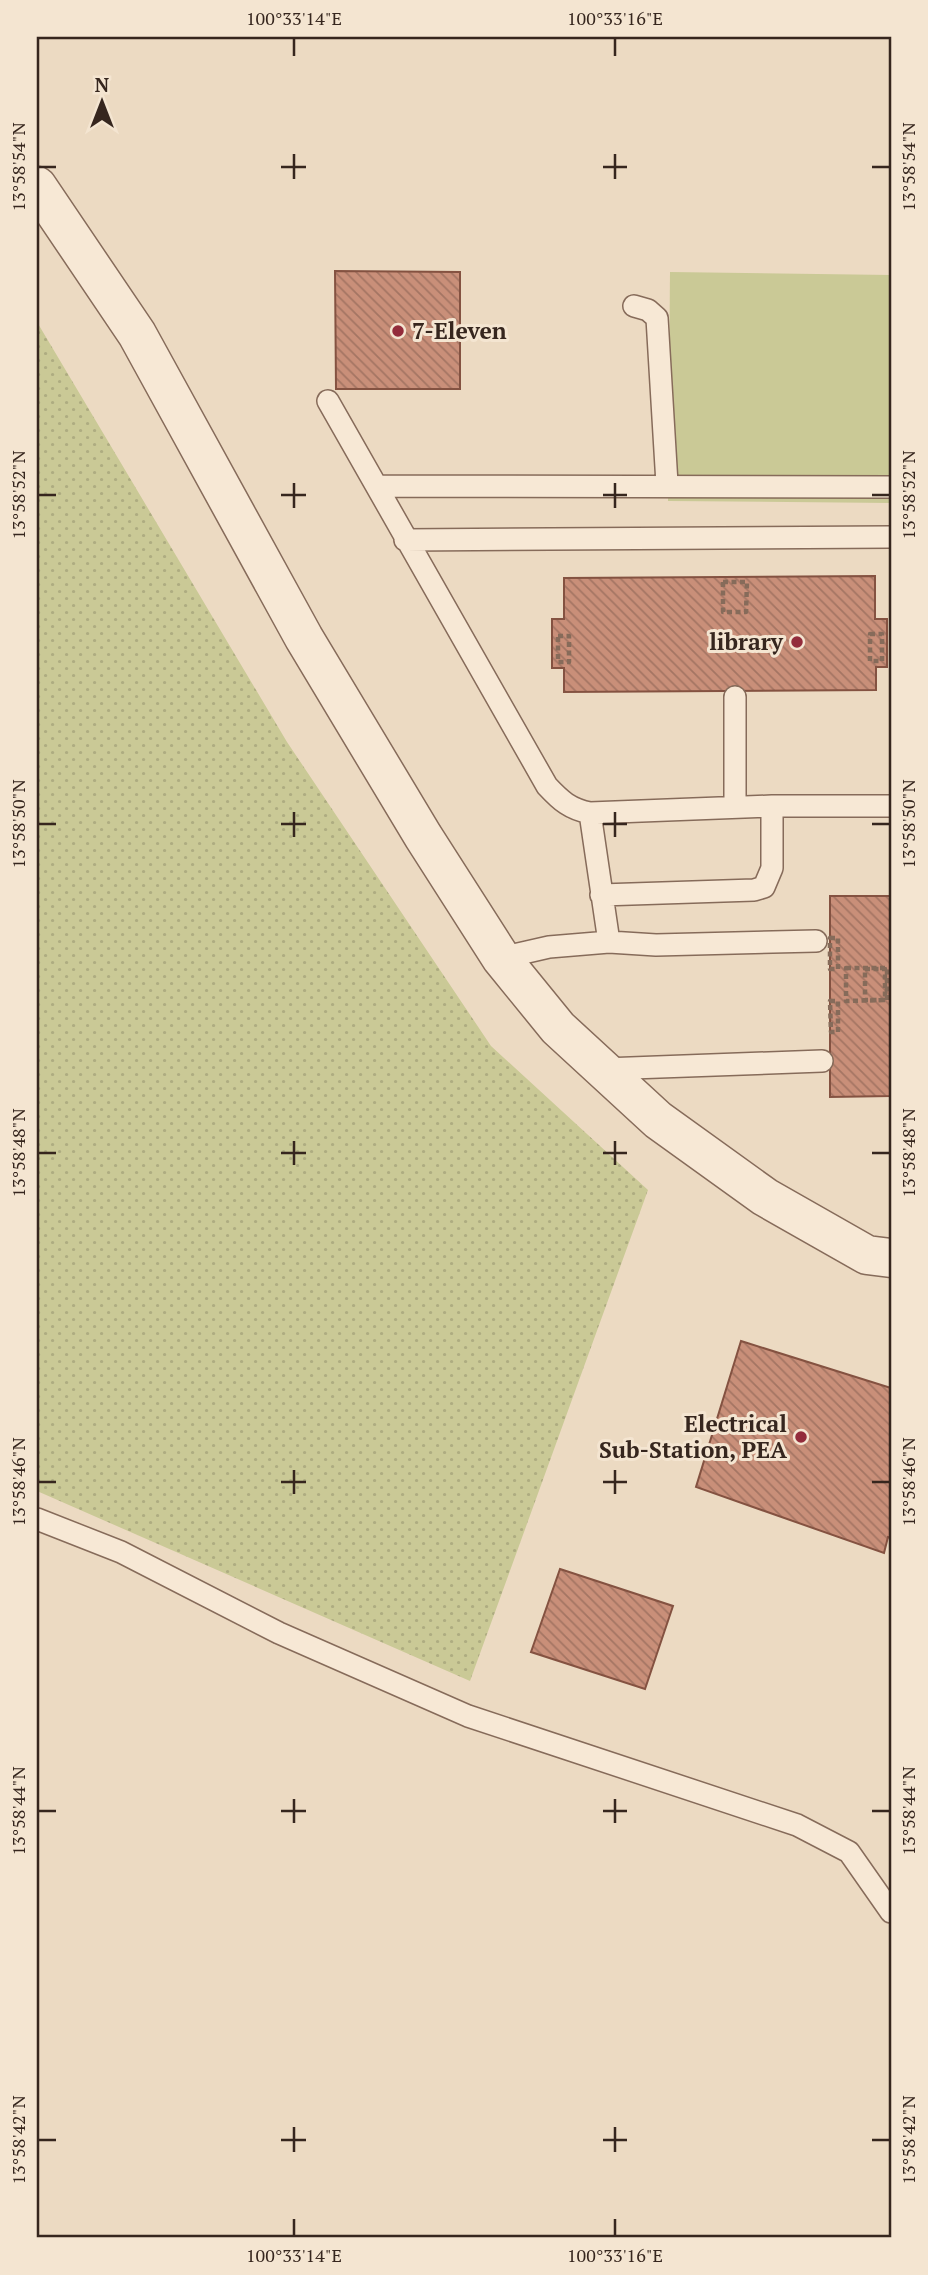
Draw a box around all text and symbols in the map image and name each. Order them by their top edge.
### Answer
text: 100°33'14"E [246,6,342,30]
text: 100°33'16"E [567,6,663,30]
north arrow [66,66,136,136]
text: N [95,72,110,97]
text: 13°58'54"N [6,122,30,212]
text: 13°58'54"N [896,122,920,212]
place label: 7-Eleven [412,315,507,346]
marker: 7-Eleven [390,323,406,339]
text: 13°58'52"N [6,450,30,540]
text: 13°58'52"N [896,450,920,540]
place label: library [709,626,784,657]
marker: library [789,634,805,650]
text: 13°58'50"N [6,779,30,869]
text: 13°58'50"N [896,779,920,869]
text: 13°58'48"N [6,1108,30,1198]
text: 13°58'48"N [896,1108,920,1198]
place label: Electrical Sub-Station, PEA [599,1408,787,1465]
marker: Electrical Sub-Station, PEA [793,1429,809,1445]
text: 13°58'46"N [6,1437,30,1527]
text: 13°58'46"N [896,1437,920,1527]
text: 13°58'44"N [6,1766,30,1856]
text: 13°58'44"N [896,1766,920,1856]
text: 13°58'42"N [6,2095,30,2185]
text: 13°58'42"N [896,2095,920,2185]
text: 100°33'14"E [246,2243,342,2267]
text: 100°33'16"E [567,2243,663,2267]

